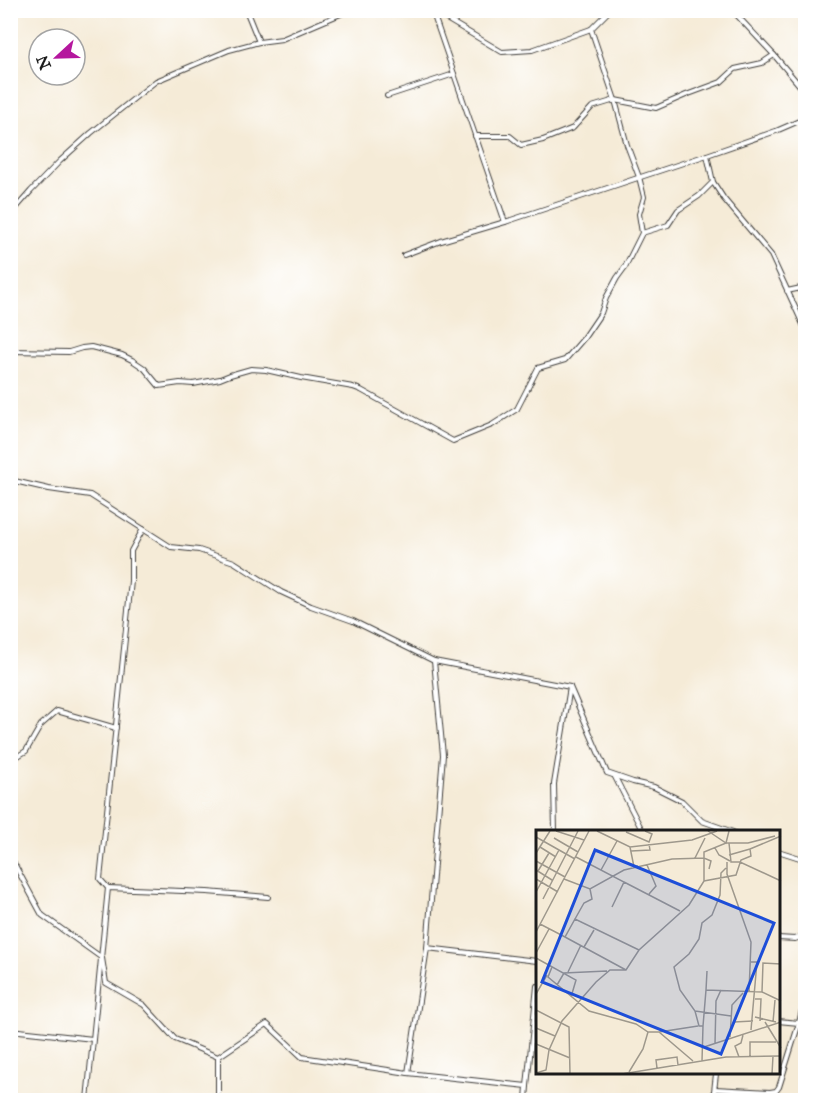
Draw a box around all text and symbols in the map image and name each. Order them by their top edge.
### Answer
north arrow [27,27,87,87]
text: N [32,52,55,72]
inset map [536,830,780,1075]

